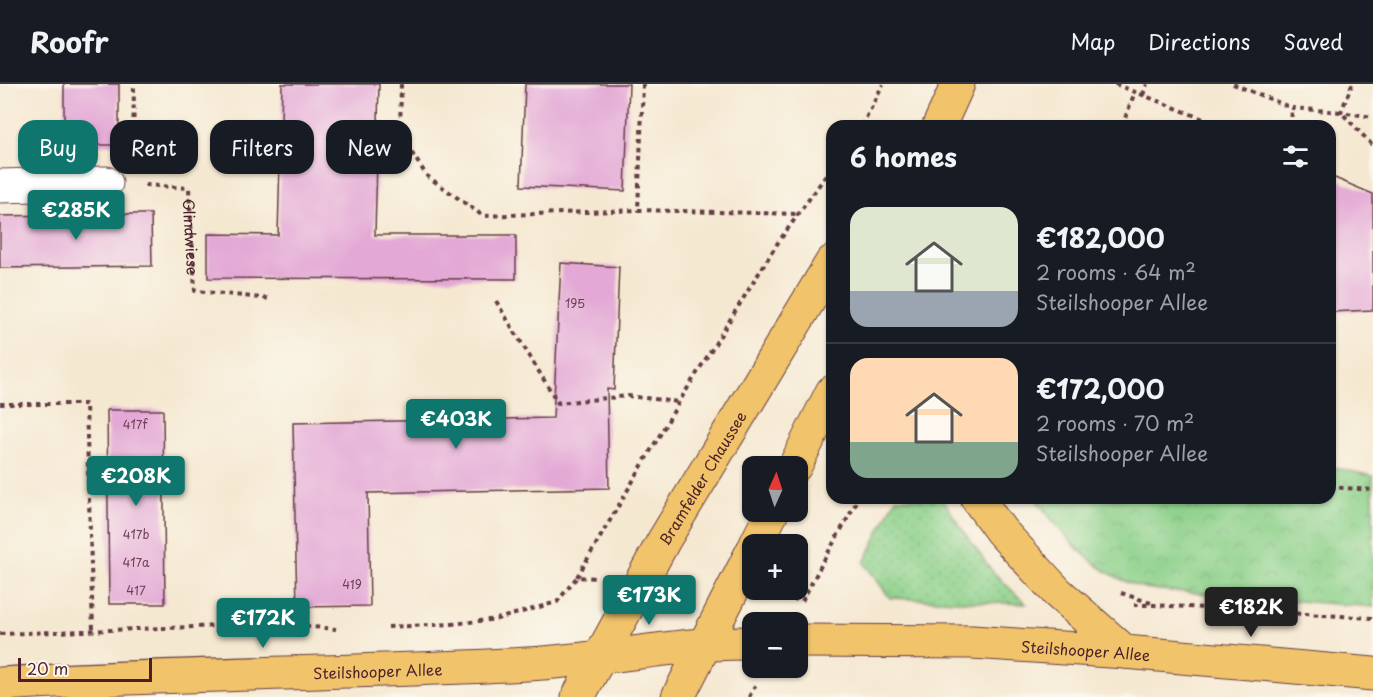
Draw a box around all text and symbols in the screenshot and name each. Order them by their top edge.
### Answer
text: Roofr [30,20,109,63]
text: Map [1070,25,1115,57]
text: Directions [1148,25,1250,57]
text: Saved [1283,25,1343,57]
chip: Buy [18,120,98,174]
chip: Rent [110,120,198,174]
chip: Filters [210,120,314,174]
chip: New [326,120,412,174]
text: 6 homes [850,137,957,176]
icon: filters [1279,140,1312,173]
pin: €285K [34,190,118,241]
text: €285K [42,194,110,224]
street label: Glindwiese [178,198,206,275]
text: €182,000 [1036,218,1165,257]
icon: home [898,231,970,303]
text: 2 rooms · 64 m² [1036,257,1196,287]
text: Steilshooper Allee [1036,287,1208,317]
house number: 195 [565,294,585,312]
text: €172,000 [1036,369,1164,408]
icon: home [898,382,970,454]
pin: €403K [414,399,498,450]
text: €403K [420,403,492,433]
street label: Bramfelder Chaussee [652,406,751,549]
text: 2 rooms · 70 m² [1036,408,1194,438]
house number: 417f [123,415,148,433]
text: Steilshooper Allee [1036,438,1208,468]
pin: €208K [94,456,178,507]
north arrow [742,456,808,522]
map controls [742,456,808,678]
text: €208K [101,460,171,490]
house number: 417b [123,525,149,543]
button: + [742,534,808,600]
house number: 417a [122,553,150,571]
house number: 419 [342,575,362,593]
pin: €173K [607,575,691,626]
text: €173K [617,579,681,609]
house number: 417 [126,581,146,599]
pin: €182K [1209,587,1293,638]
text: €182K [1219,591,1283,621]
pin: €172K [221,598,305,649]
text: €172K [231,602,295,632]
button: − [742,612,808,678]
street label: Steilshooper Allee [1020,634,1151,666]
scale bar [18,655,152,682]
text: 20 m [27,656,68,680]
street label: Steilshooper Allee [313,657,443,684]

